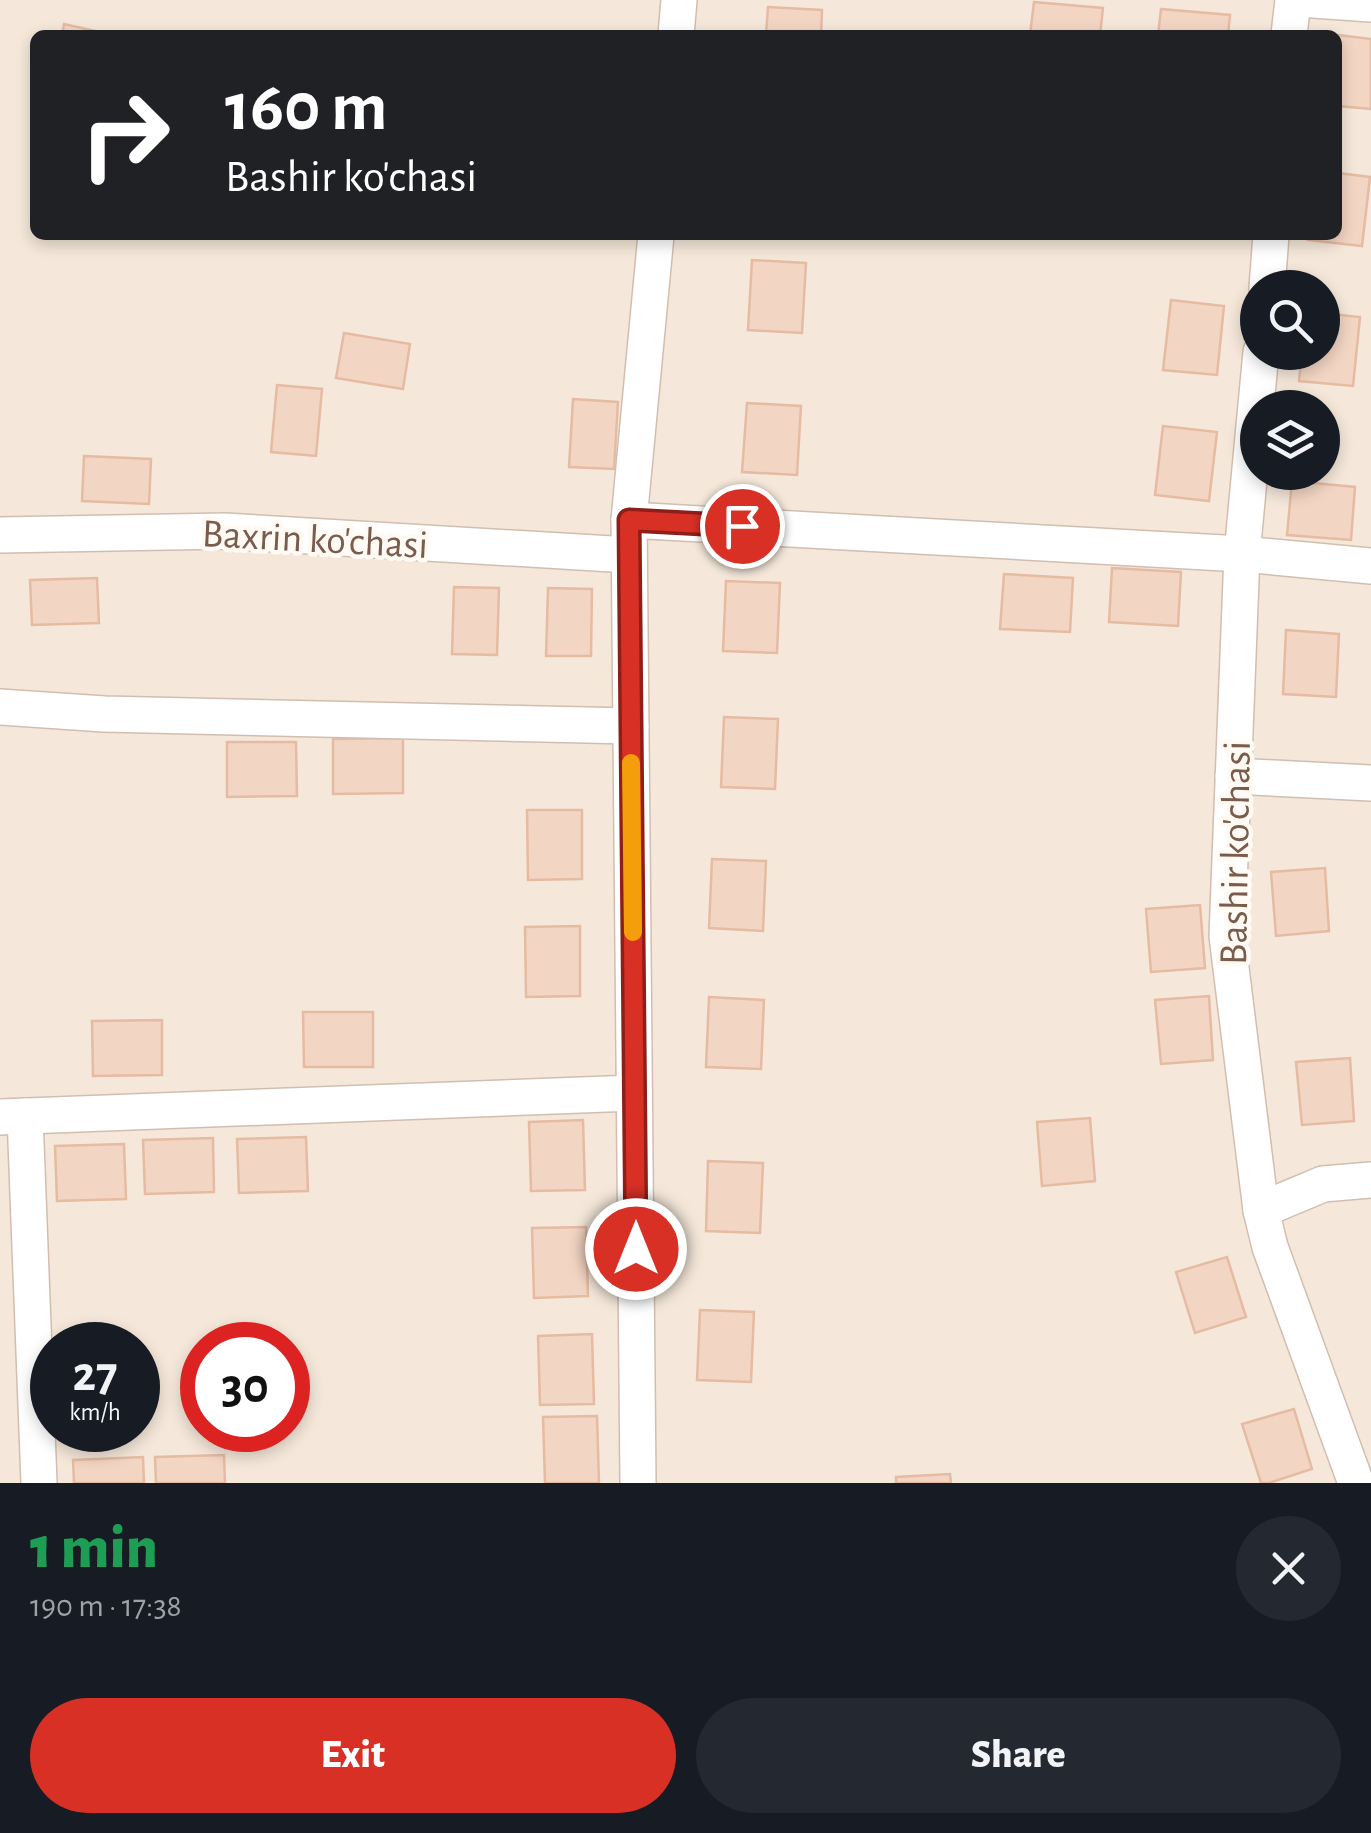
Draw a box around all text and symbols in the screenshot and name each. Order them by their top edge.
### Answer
icon: right [60,70,190,200]
text: 160 m [225,73,388,143]
text: Bashir ko'chasi [225,155,477,200]
map controls [1240,270,1340,490]
button: search [1240,270,1340,370]
button: layers [1240,390,1340,490]
pin [700,484,785,569]
icon: arrive [715,499,770,554]
street label: Baxrin ko'chasi [201,514,429,566]
street label: Bashir ko'chasi [1214,741,1258,965]
position arrow [584,1197,688,1301]
speed limit sign: 30 [180,1322,310,1452]
text: 27 [72,1350,118,1400]
text: km/h [69,1400,121,1425]
button: close [1236,1516,1341,1621]
text: 1 min [30,1519,158,1579]
text: 190 m · 17:38 [30,1590,182,1622]
button: Exit [30,1698,676,1813]
button: Share [696,1698,1341,1813]

